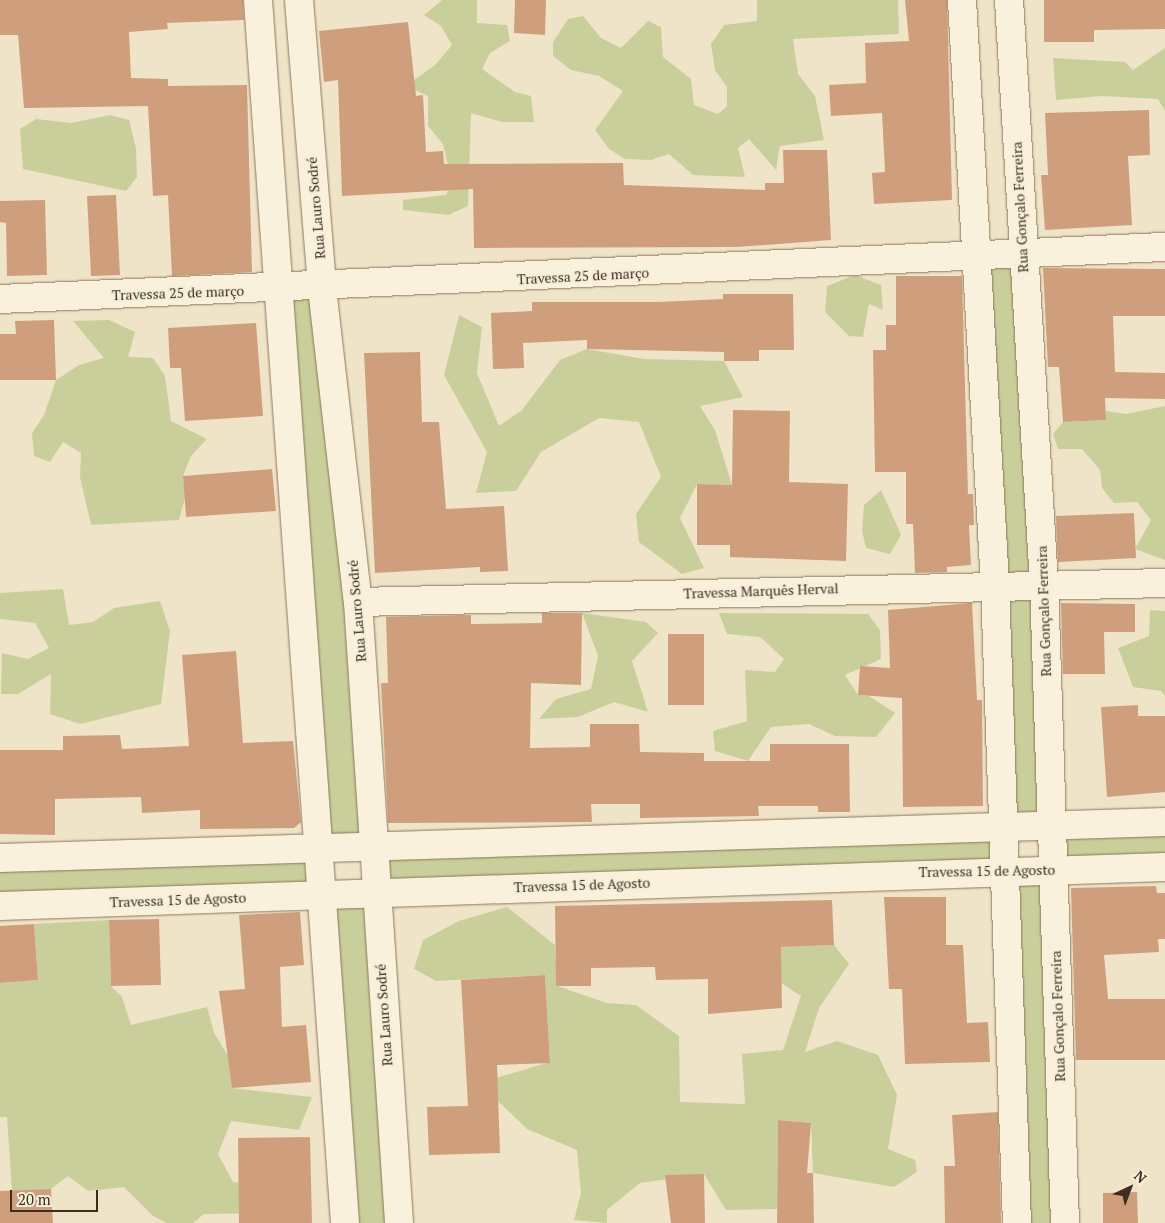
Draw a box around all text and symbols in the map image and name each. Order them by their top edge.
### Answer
street label: Rua Gonçalo Ferreira [1008,141,1032,273]
street label: Rua Lauro Sodré [303,156,329,260]
street label: Travessa 25 de março [517,264,649,288]
street label: Travessa 25 de março [112,282,244,304]
street label: Rua Gonçalo Ferreira [1033,545,1055,677]
street label: Rua Lauro Sodré [344,559,370,663]
street label: Travessa Marquês Herval [683,580,839,602]
street label: Travessa 15 de Agosto [918,861,1056,881]
street label: Travessa 15 de Agosto [513,874,651,896]
street label: Travessa 15 de Agosto [109,889,247,911]
street label: Rua Gonçalo Ferreira [1047,950,1069,1082]
street label: Rua Lauro Sodré [372,963,396,1067]
north arrow [1105,1163,1155,1213]
text: N [1130,1166,1151,1187]
scale bar [12,1180,100,1212]
text: 20 m [18,1189,51,1209]

